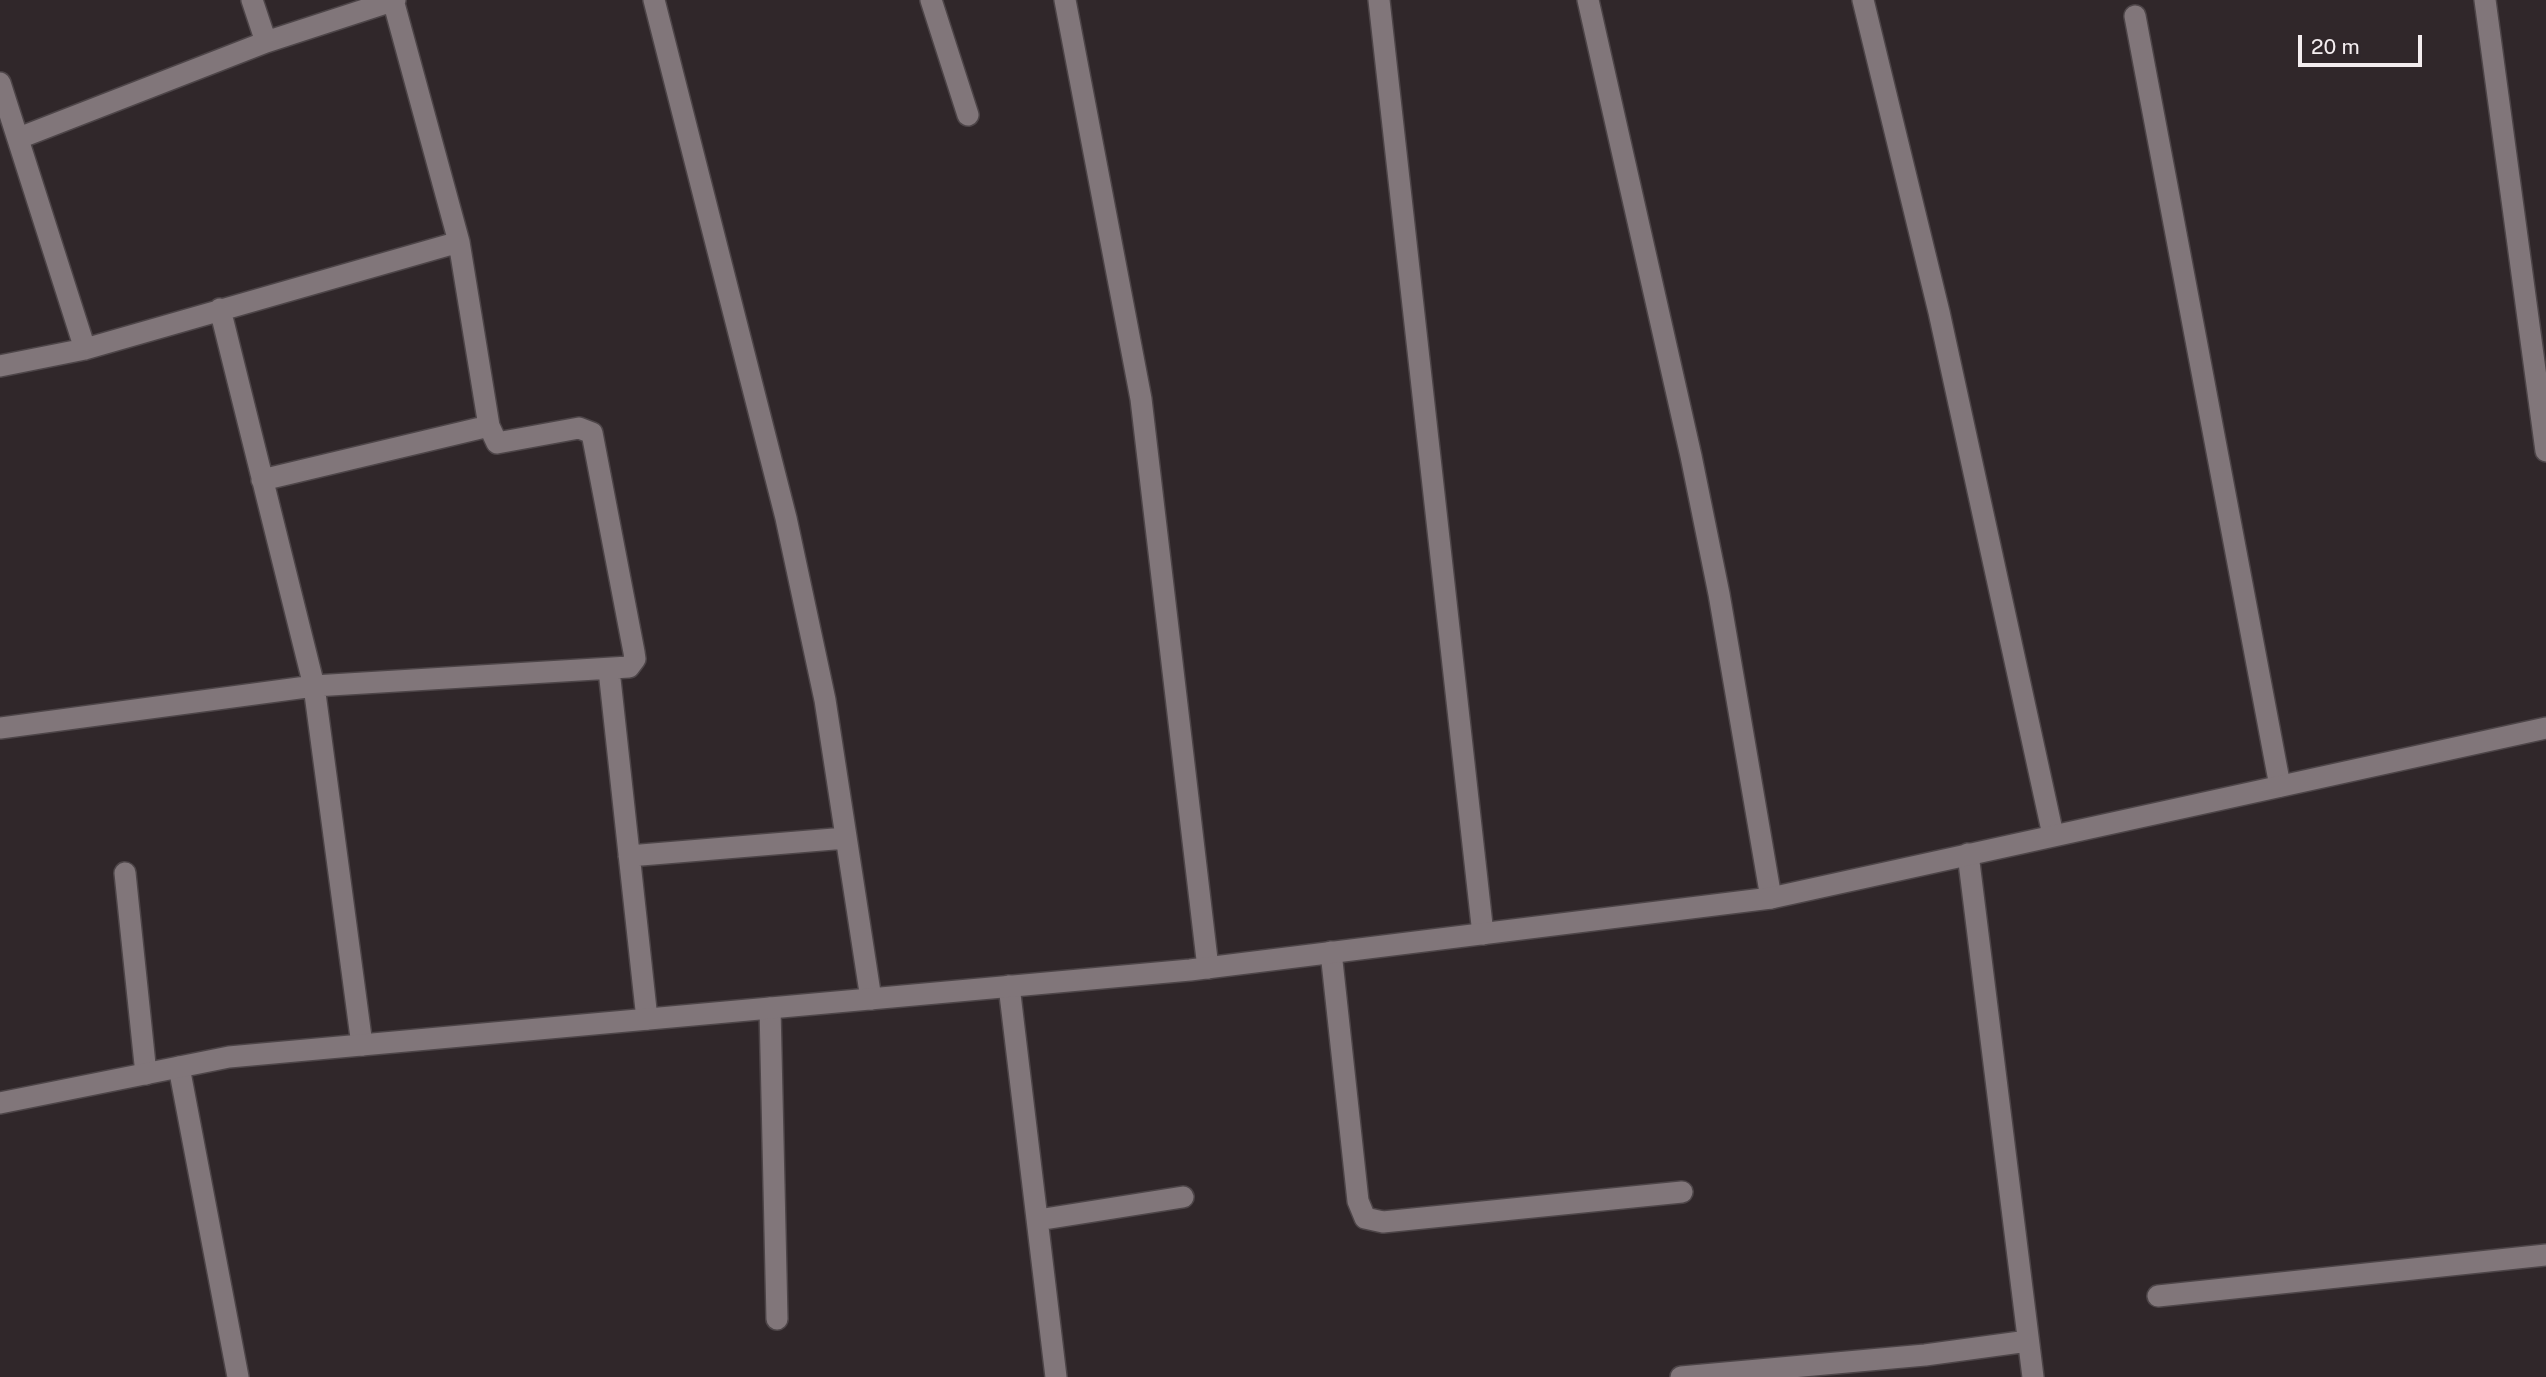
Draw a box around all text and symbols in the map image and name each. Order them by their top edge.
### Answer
scale bar [2301,21,2425,65]
text: 20 m [2311,34,2360,59]

